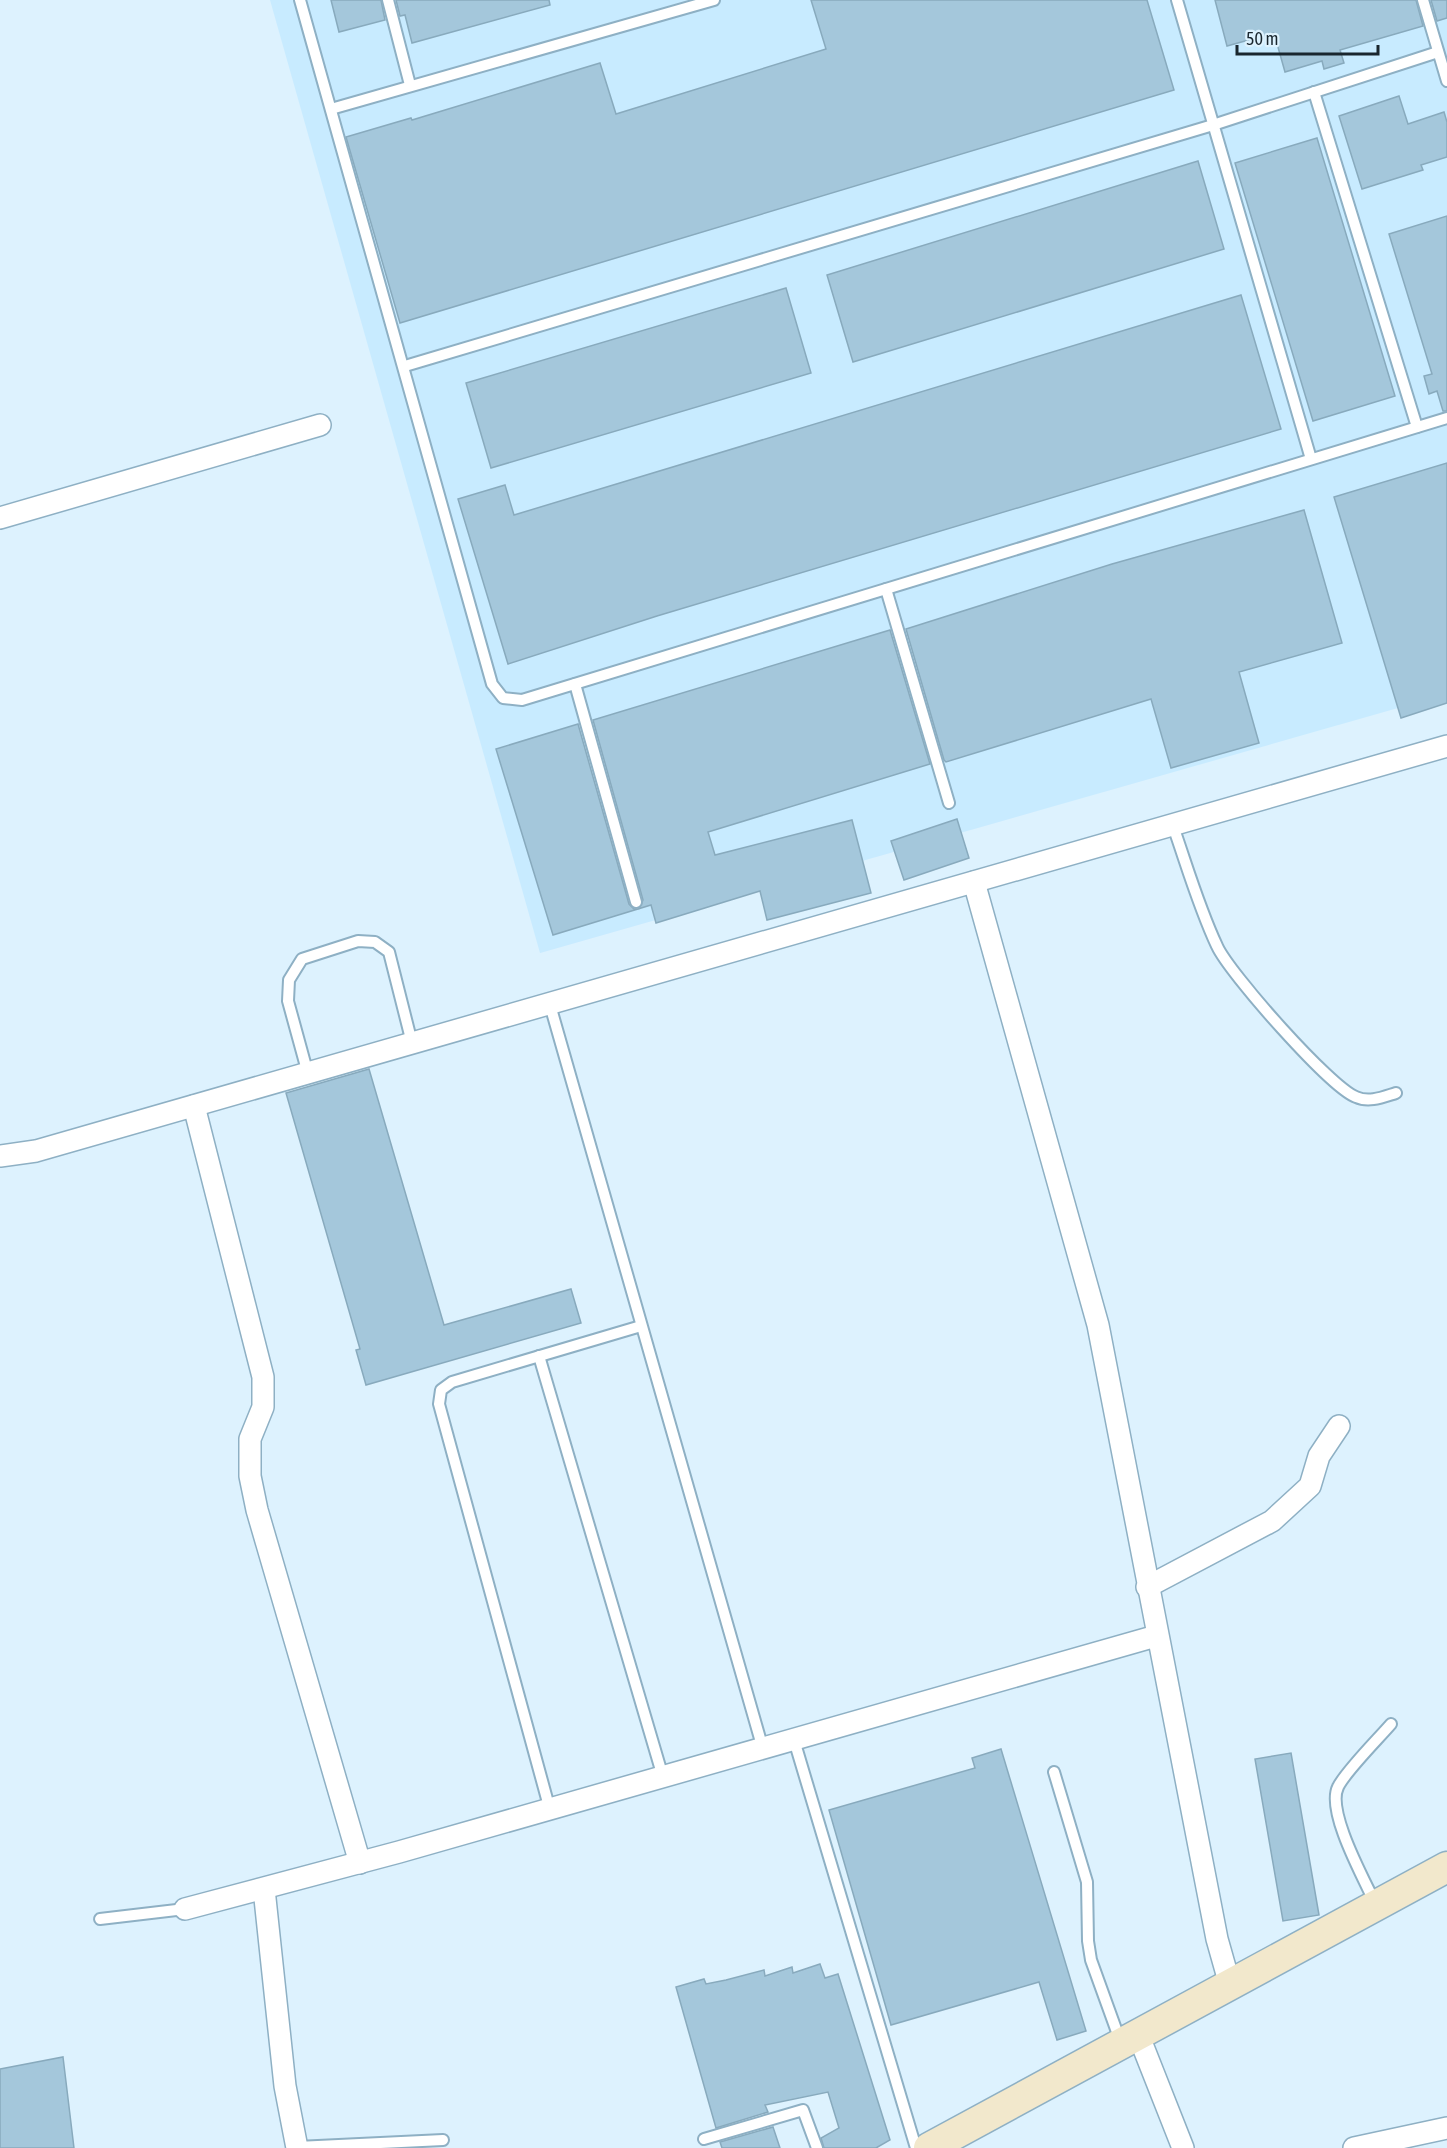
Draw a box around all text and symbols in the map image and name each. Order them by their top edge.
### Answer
scale bar [1237,18,1378,56]
text: 50 m [1246,28,1278,49]

